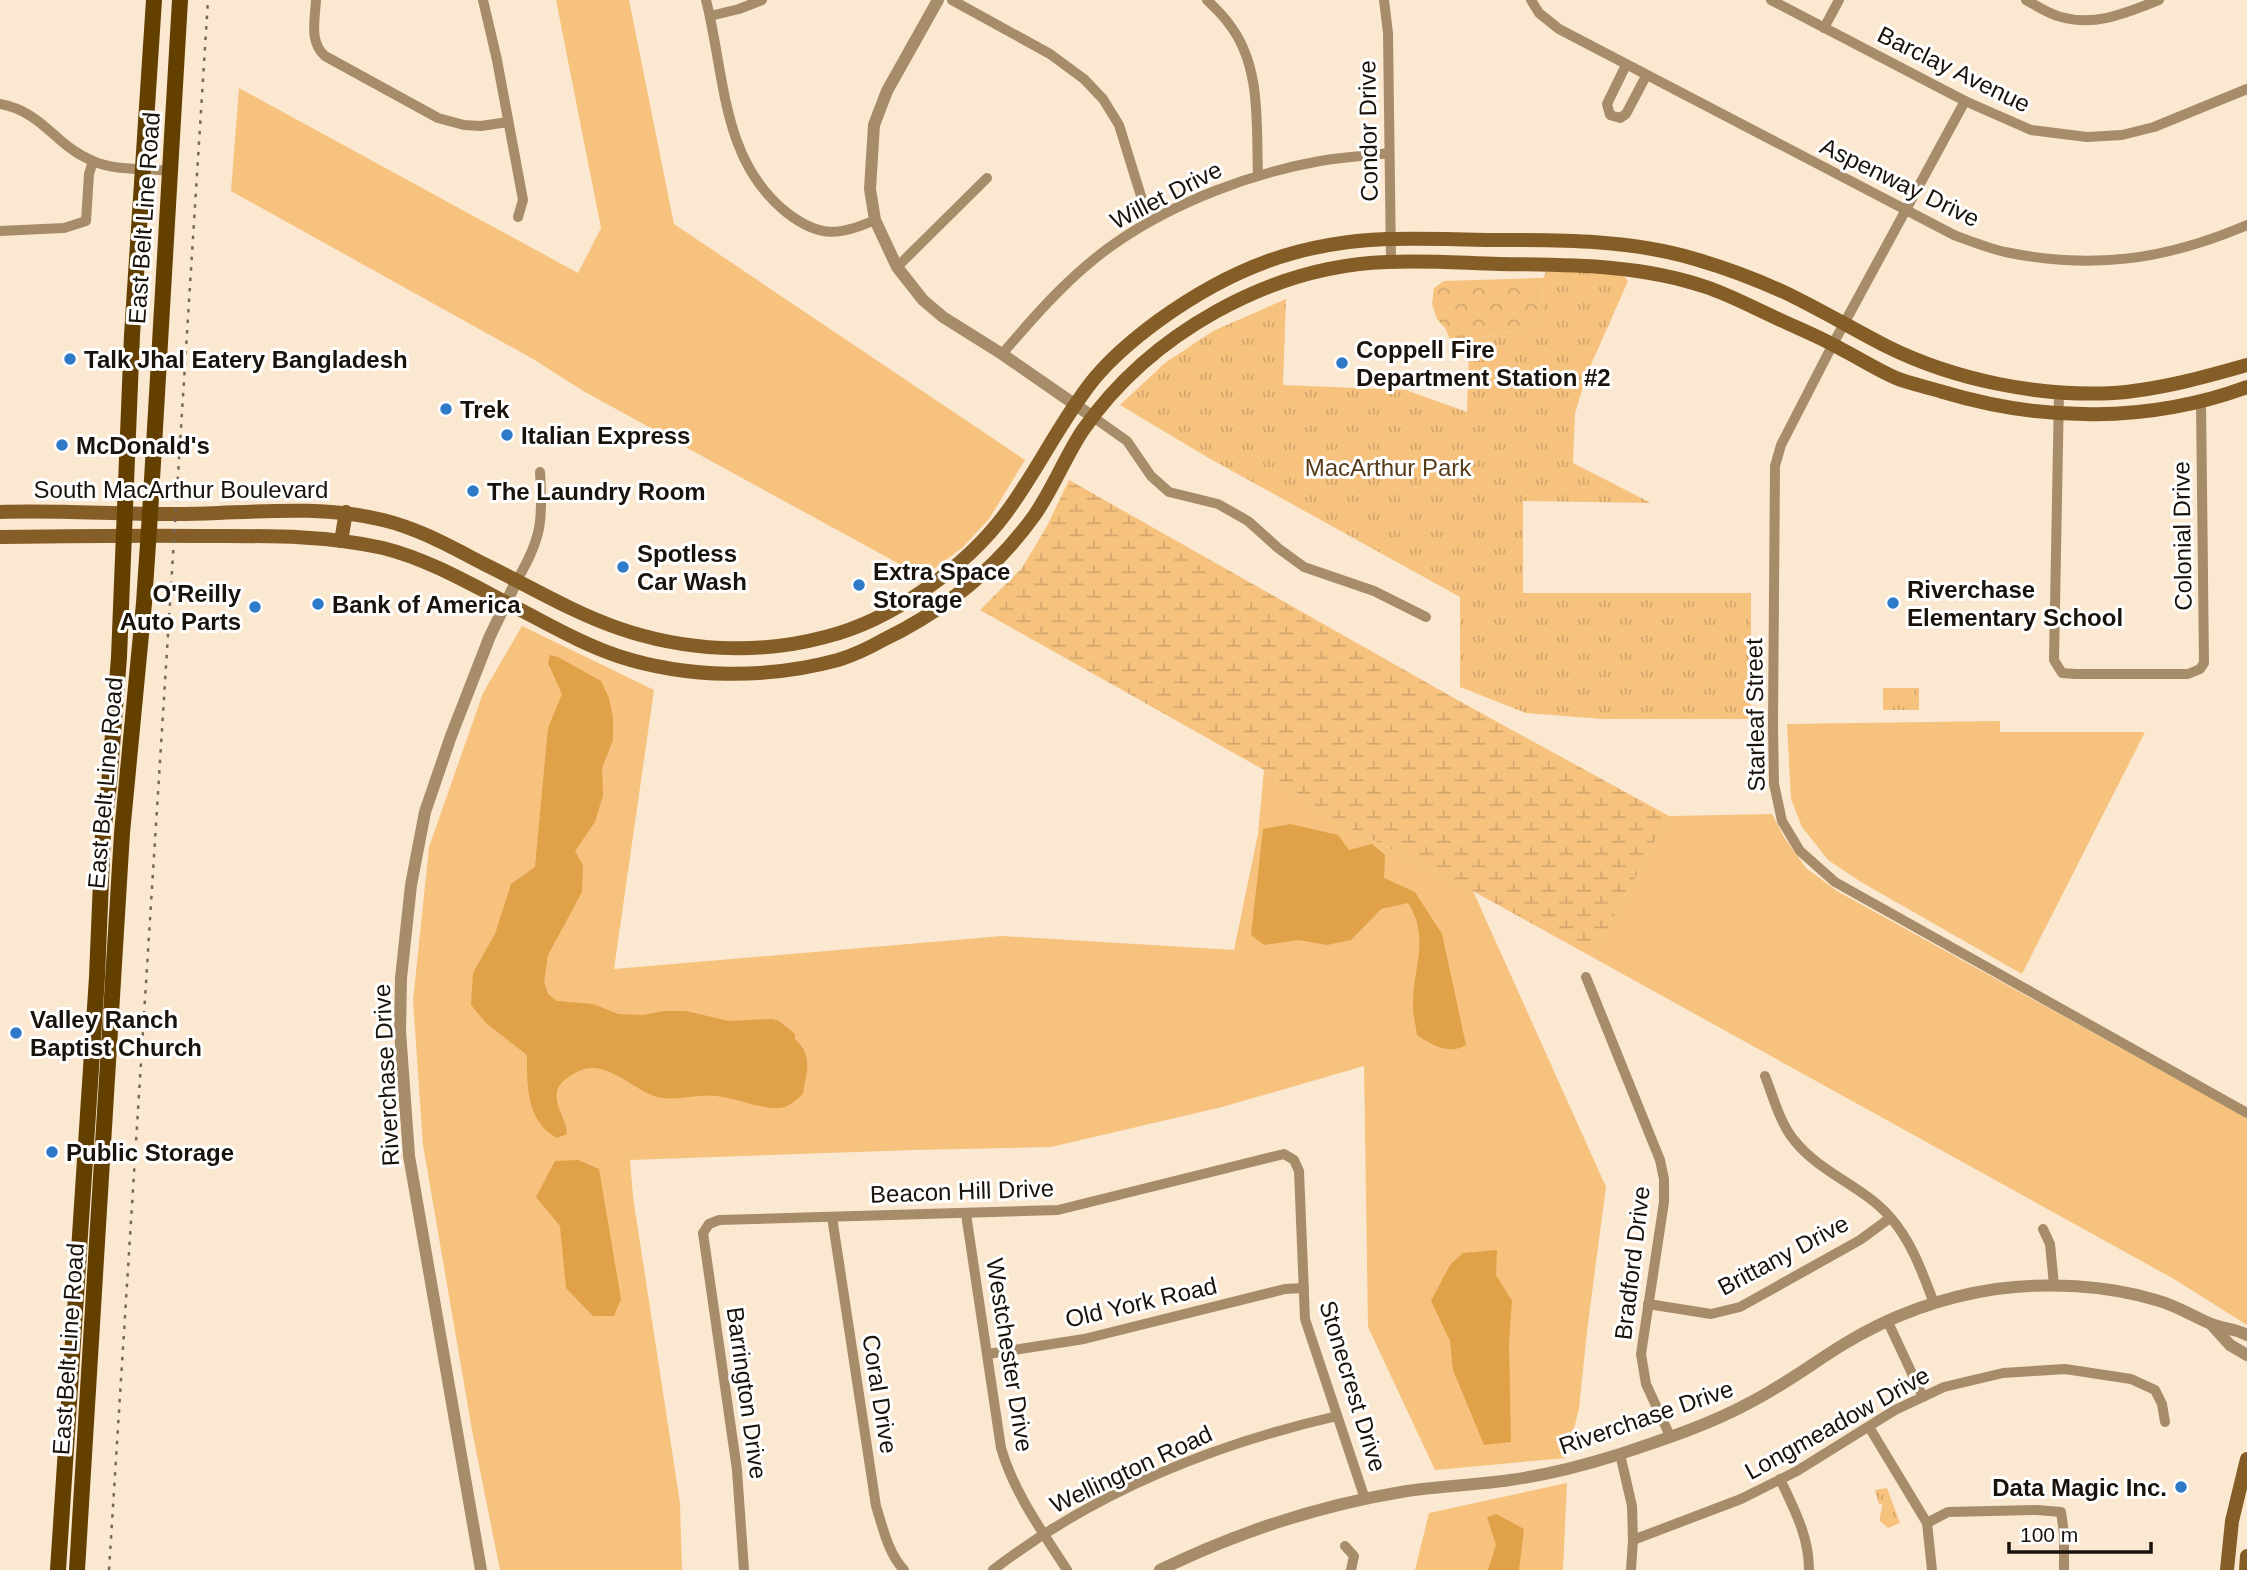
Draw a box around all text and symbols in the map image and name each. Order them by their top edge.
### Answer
street label: Barclay Avenue [1873,20,2035,118]
street label: Condor Drive [1353,60,1383,202]
street label: East Belt Line Road [123,111,165,325]
street label: Aspenway Drive [1816,132,1984,232]
street label: Willet Drive [1106,155,1226,235]
place label: Coppell Fire Department Station #2 [1356,336,1611,391]
place label: Talk Jhal Eatery Bangladesh [84,346,408,373]
marker: Talk Jhal Eatery Bangladesh [62,351,78,367]
marker: Coppell Fire Department Station #2 [1334,355,1350,371]
place label: Trek [460,396,510,423]
marker: Trek [438,401,454,417]
place label: Italian Express [521,422,690,449]
marker: Italian Express [499,427,515,443]
place label: McDonald's [76,432,210,459]
marker: McDonald's [54,437,70,453]
park label: MacArthur Park [1305,454,1472,481]
street label: Colonial Drive [2167,461,2197,611]
street label: South MacArthur Boulevard [34,476,328,503]
place label: The Laundry Room [487,478,706,505]
marker: The Laundry Room [465,483,481,499]
place label: Spotless Car Wash [637,540,747,595]
place label: Extra Space Storage [873,558,1010,613]
marker: Spotless Car Wash [615,559,631,575]
place label: Riverchase Elementary School [1907,576,2123,631]
marker: Extra Space Storage [851,577,867,593]
place label: O'Reilly Auto Parts [120,580,242,635]
place label: Bank of America [332,591,521,618]
marker: Riverchase Elementary School [1885,595,1901,611]
marker: Bank of America [310,596,326,612]
marker: O'Reilly Auto Parts [247,599,263,615]
street label: Starleaf Street [1740,638,1770,792]
street label: East Belt Line Road [82,676,128,890]
street label: Riverchase Drive [368,983,404,1167]
place label: Valley Ranch Baptist Church [30,1006,202,1061]
marker: Valley Ranch Baptist Church [8,1025,24,1041]
place label: Public Storage [66,1139,234,1166]
marker: Public Storage [44,1144,60,1160]
street label: Beacon Hill Drive [870,1174,1054,1208]
street label: Bradford Drive [1609,1185,1655,1341]
street label: Brittany Drive [1713,1209,1853,1301]
street label: East Belt Line Road [47,1242,89,1456]
street label: Westchester Drive [981,1256,1039,1454]
street label: Old York Road [1063,1271,1219,1333]
street label: Stonecrest Drive [1314,1297,1392,1475]
street label: Barrington Drive [722,1305,772,1481]
street label: Coral Drive [857,1333,903,1455]
street label: Longmeadow Drive [1740,1361,1934,1485]
street label: Riverchase Drive [1555,1374,1737,1460]
street label: Wellington Road [1046,1420,1216,1518]
place label: Data Magic Inc. [1992,1474,2167,1501]
marker: Data Magic Inc. [2173,1479,2189,1495]
scale bar [2009,1510,2151,1554]
text: 100 m [2020,1523,2078,1546]

